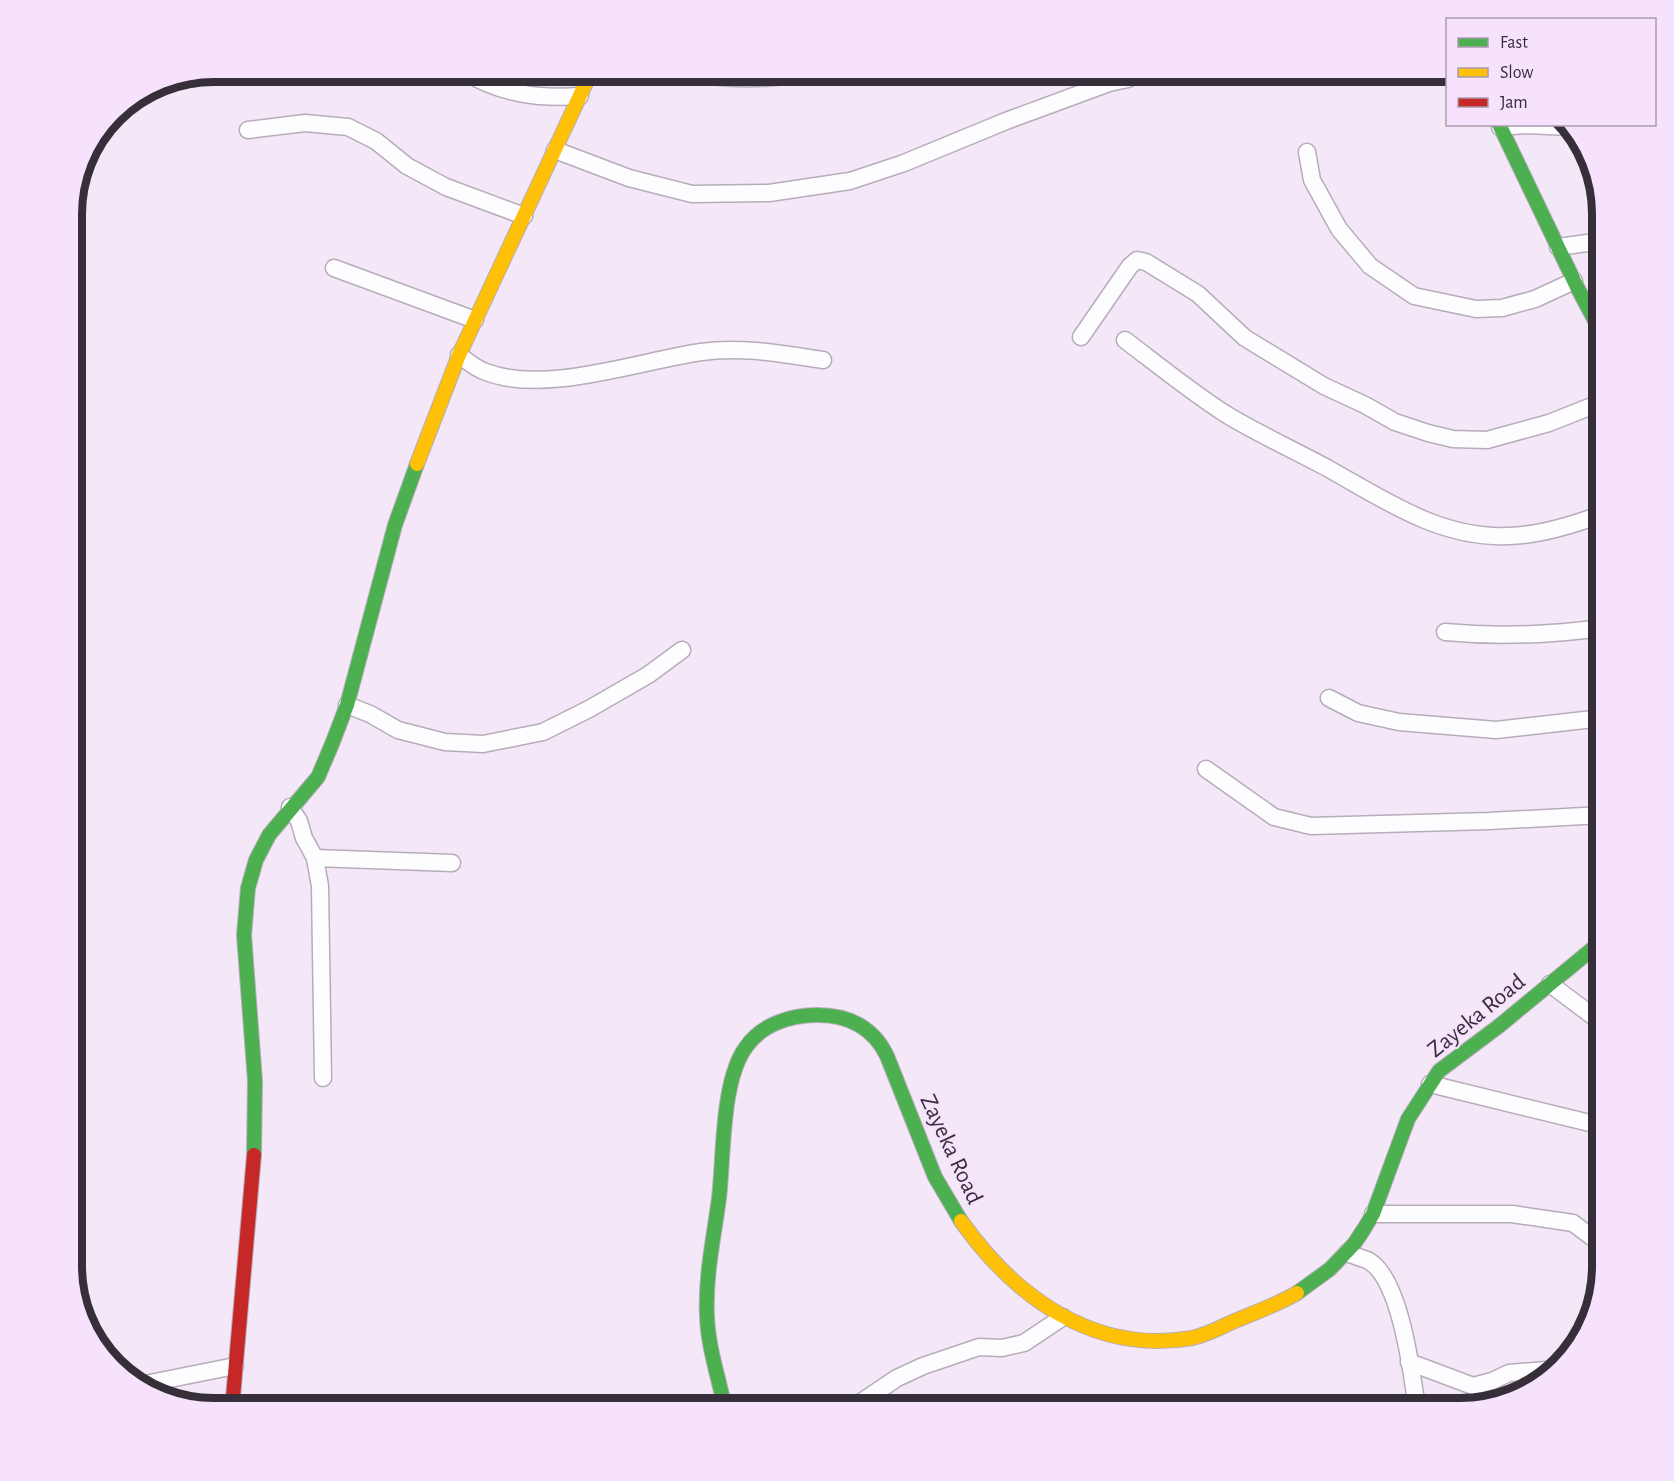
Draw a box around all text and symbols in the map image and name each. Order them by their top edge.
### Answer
legend [1446,18,1656,126]
text: Fast [1500,34,1528,52]
text: Slow [1500,64,1533,82]
text: Jam [1500,94,1528,112]
street label: Zayeka Road [1423,969,1530,1062]
street label: Zayeka Road [915,1091,987,1208]

